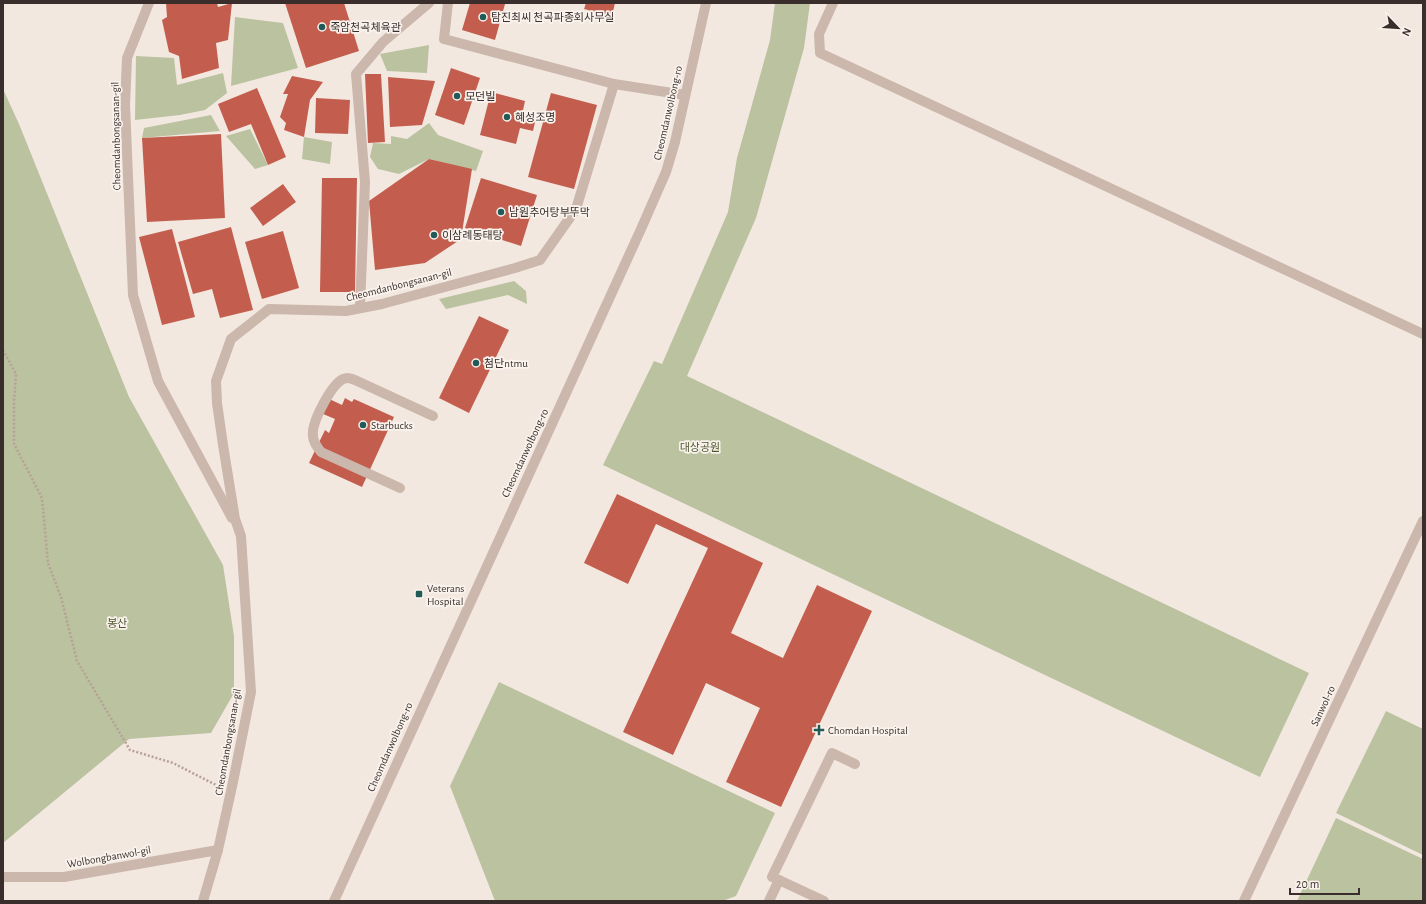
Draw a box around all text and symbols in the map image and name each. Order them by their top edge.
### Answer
north arrow [1378,8,1418,48]
place label: 탐진최씨 천곡파종회사무실 [491,11,614,23]
marker: 탐진최씨 천곡파종회사무실 [478,12,488,22]
place label: 죽암천곡체육관 [330,21,401,33]
marker: 죽암천곡체육관 [317,22,327,32]
text: N [1400,26,1413,38]
street label: Cheomdanwolbong-ro [652,65,684,161]
street label: Cheomdanbongsanan-gil [110,82,122,190]
marker: 모던빌 [452,91,462,101]
place label: 모던빌 [465,91,495,102]
marker: 혜성조명 [502,112,512,122]
place label: 혜성조명 [515,112,555,123]
marker: 남원추어탕부뚜막 [496,207,506,217]
place label: 남원추어탕부뚜막 [509,207,590,218]
marker: 이삼례동태탕 [429,230,439,240]
place label: 이삼례동태탕 [442,230,503,241]
street label: Cheomdanbongsanan-gil [345,267,453,303]
marker: 첨단ntmu [471,358,481,368]
place label: 첨단ntmu [484,358,528,369]
street label: Cheomdanwolbong-ro [500,407,550,499]
marker: Starbucks [358,420,368,430]
place label: Starbucks [371,420,413,431]
park label: 대상공원 [680,442,720,453]
place label: Veterans Hospital [427,583,464,607]
marker: Veterans Hospital [414,589,424,599]
park label: 봉산 [107,618,127,629]
street label: Sanwol-ro [1309,684,1337,728]
street label: Cheomdanbongsanan-gil [213,688,243,796]
street label: Cheomdanwolbong-ro [365,701,415,793]
marker: Chomdan Hospital [813,724,825,736]
place label: Chomdan Hospital [828,725,908,736]
street label: Wolbongbanwol-gil [66,844,152,870]
scale bar [1290,870,1359,896]
text: 20 m [1296,878,1319,890]

